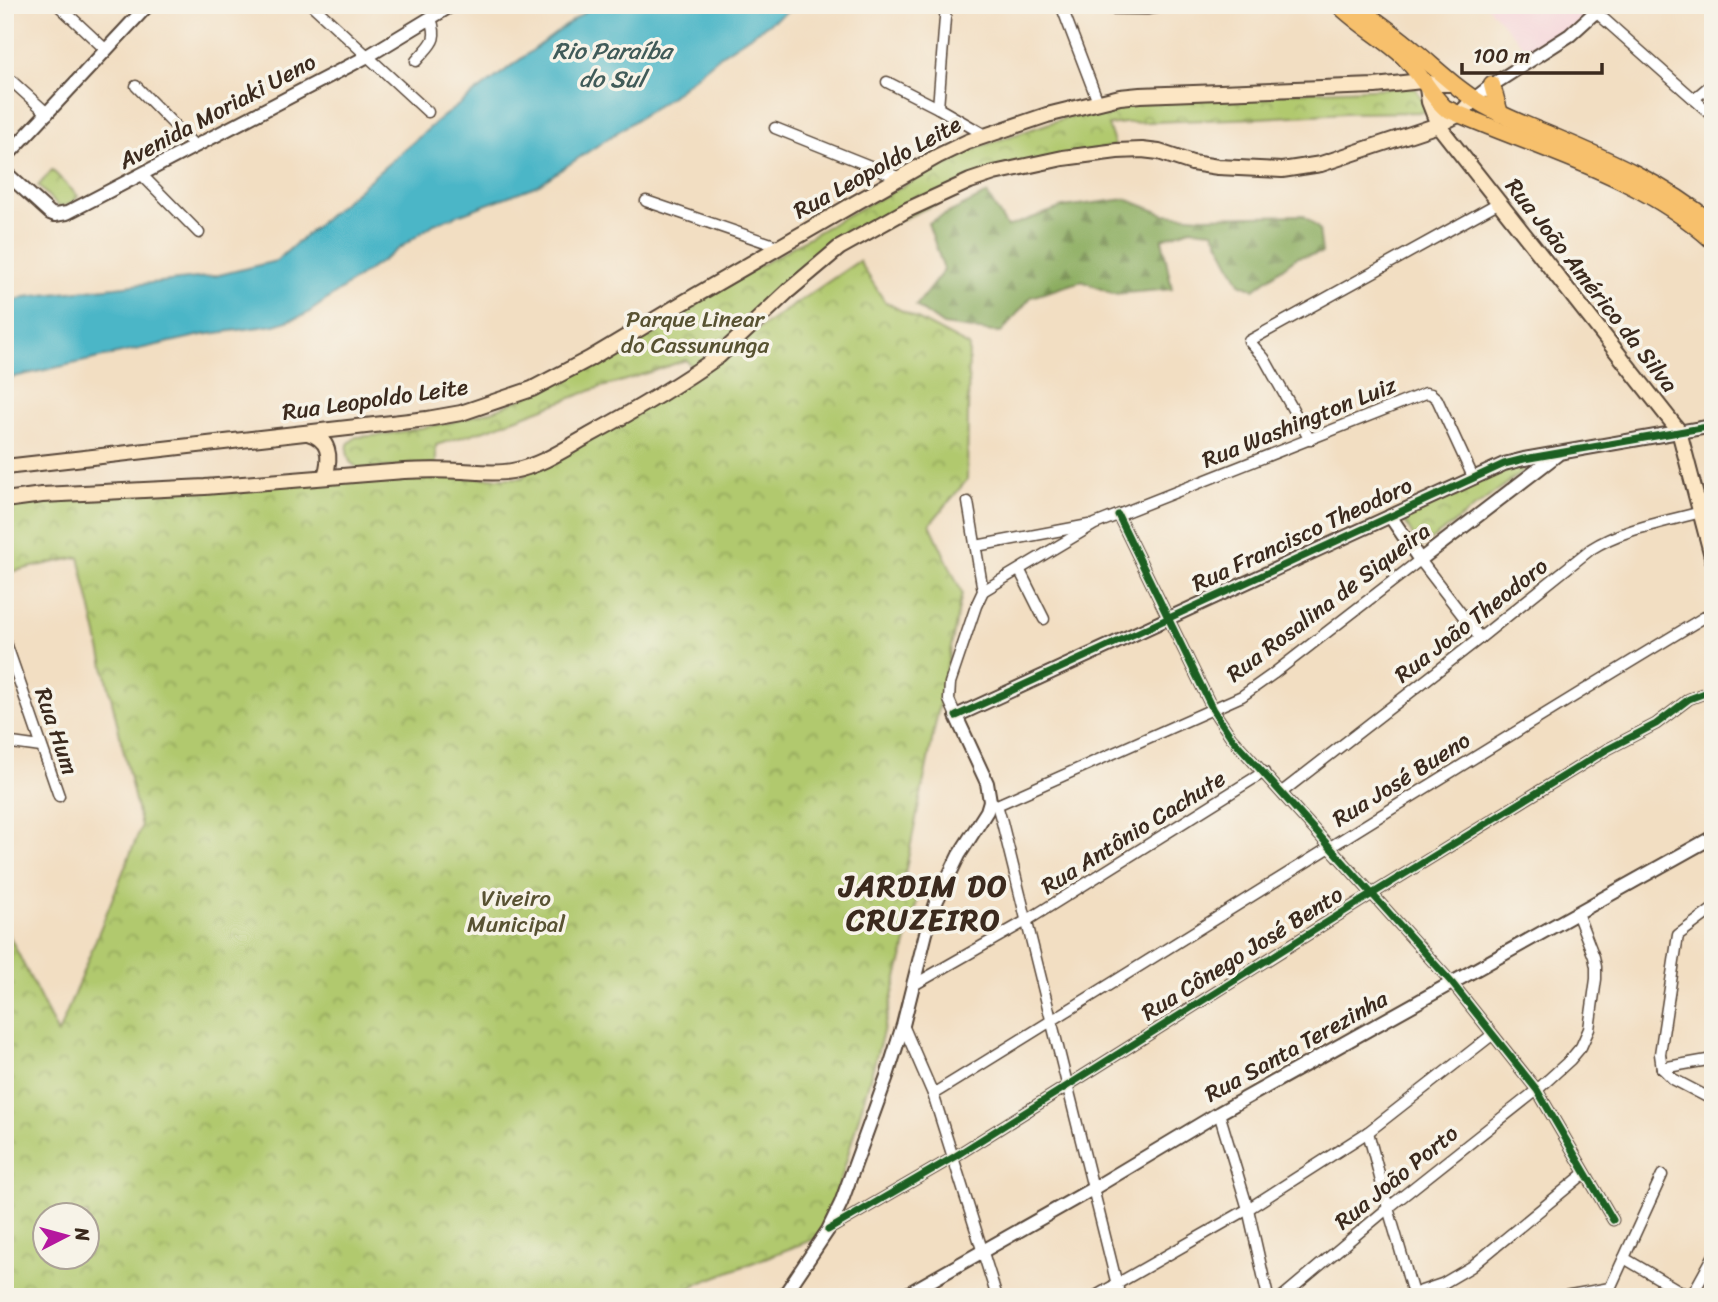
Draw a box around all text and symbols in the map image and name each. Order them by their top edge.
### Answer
water label: Rio Paraíba do Sul [552,30,675,100]
scale bar [1462,32,1602,76]
text: 100 m [1473,37,1530,75]
street label: Avenida Moriaki Ueno [110,42,324,181]
street label: Rua Leopoldo Leite [786,104,969,231]
street label: Rua João Américo da Silva [1494,169,1689,402]
park label: Parque Linear do Cassununga [621,299,770,366]
street label: Rua Washington Luiz [1196,364,1404,480]
street label: Rua Leopoldo Leite [280,366,471,433]
street label: Rua Francisco Theodoro [1185,465,1419,604]
street label: Rua Rosalina de Siqueira [1217,511,1440,693]
street label: Rua João Theodoro [1385,547,1558,694]
street label: Rua Hum [22,682,91,781]
street label: Rua José Bueno [1324,720,1479,838]
street label: Rua Antônio Cachute [1032,759,1234,906]
district label: JARDIM DO CRUZEIRO [837,859,1009,947]
street label: Rua Cônego José Bento [1133,874,1352,1032]
park label: Viveiro Municipal [467,878,565,945]
street label: Rua Santa Terezinha [1197,979,1396,1114]
street label: Rua João Porto [1325,1114,1468,1241]
north arrow [32,1200,102,1270]
text: N [65,1225,100,1243]

